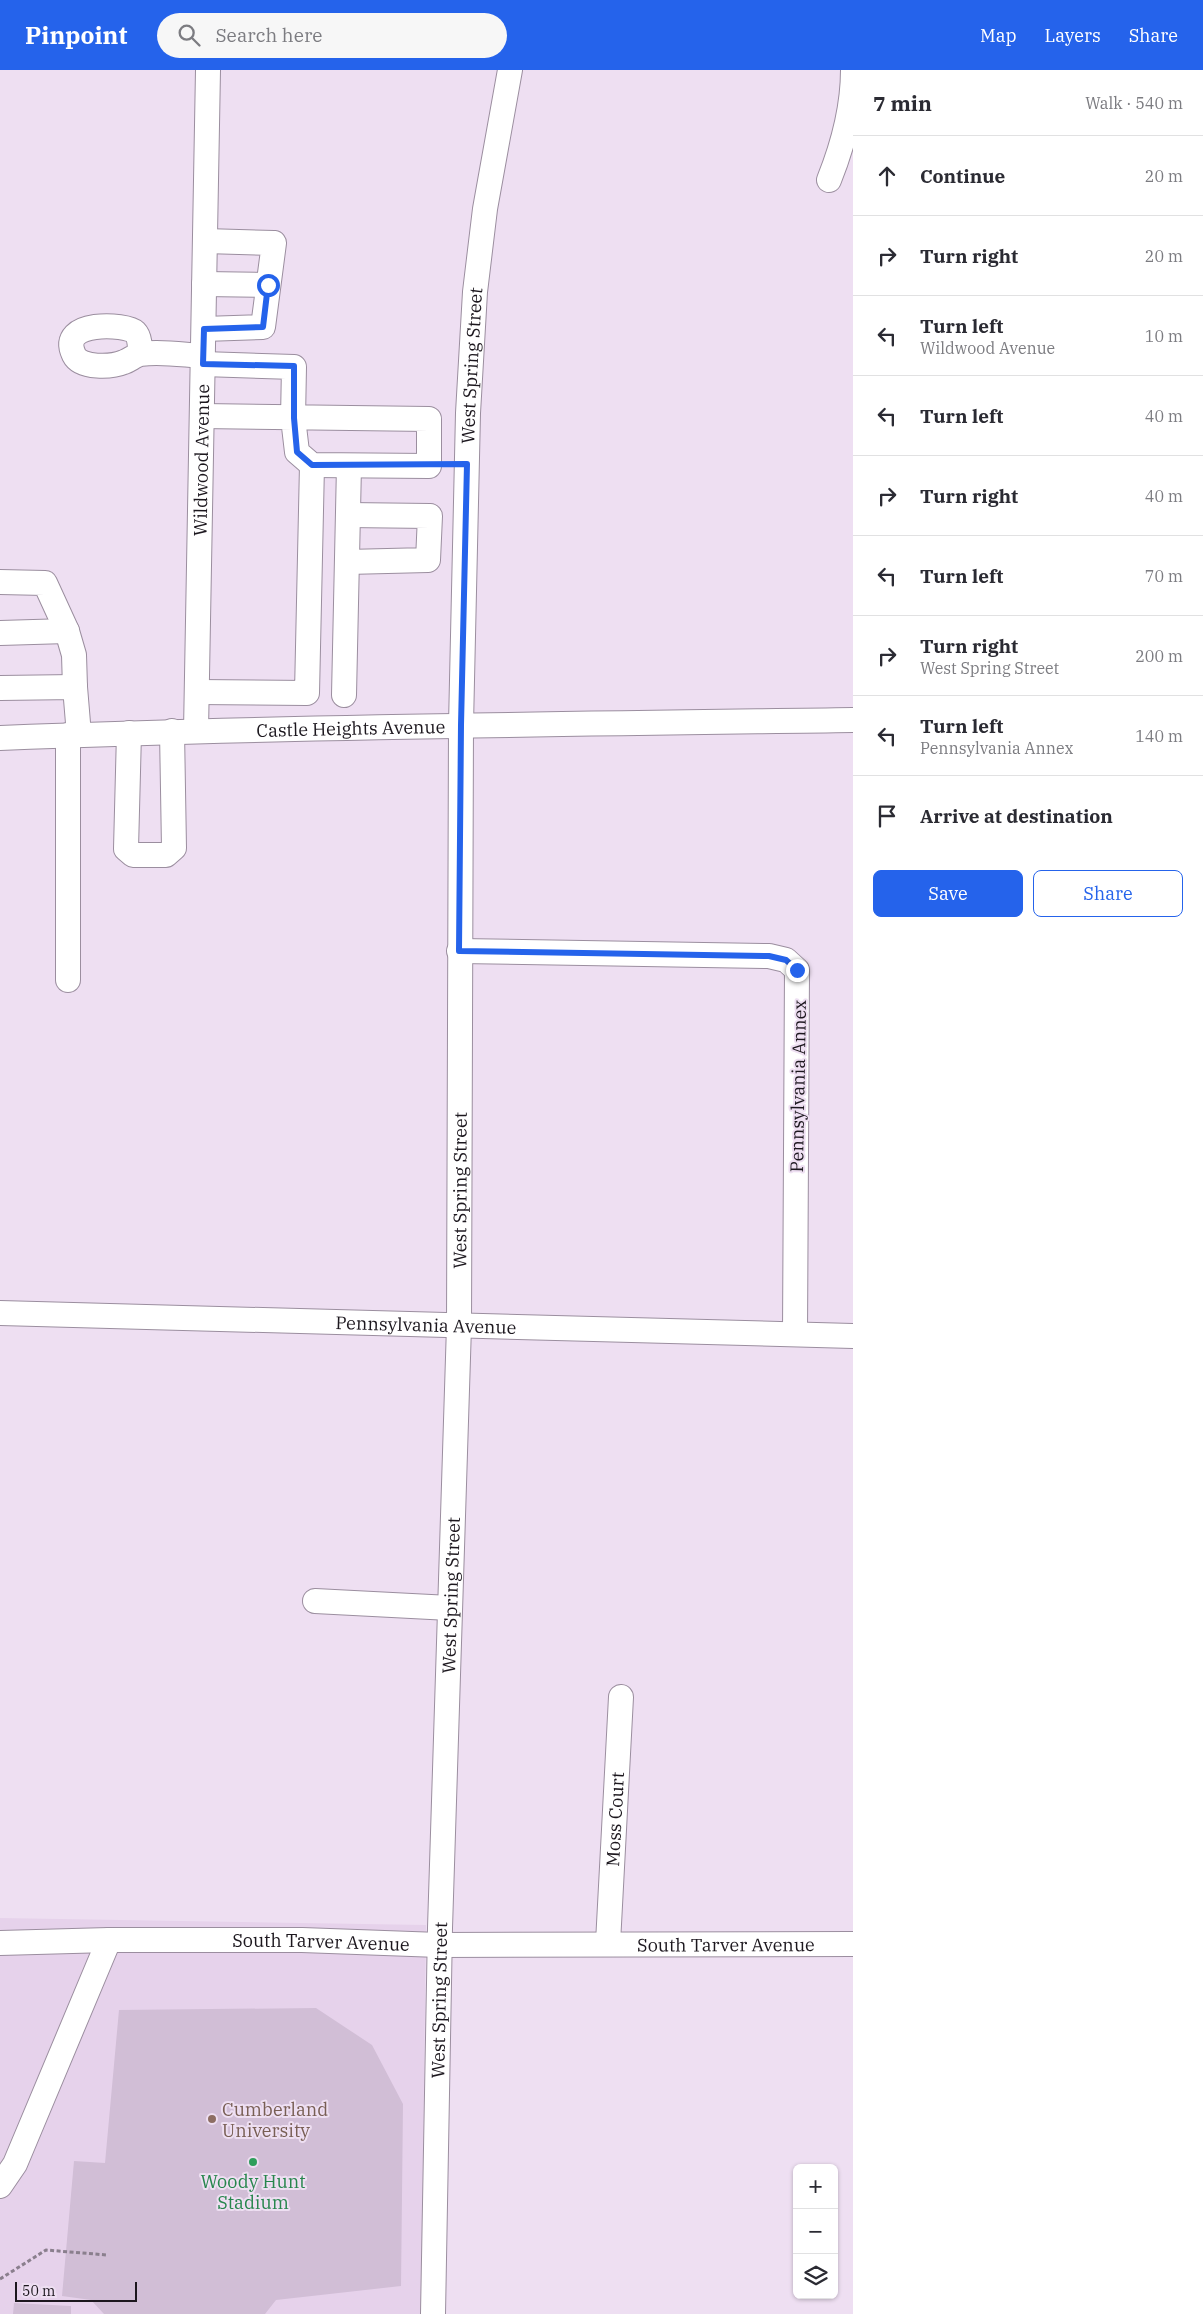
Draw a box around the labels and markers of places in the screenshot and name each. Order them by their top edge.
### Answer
place label: Cumberland University [222,2098,328,2142]
marker: Cumberland University [206,2113,218,2125]
marker: Woody Hunt Stadium [247,2156,259,2168]
place label: Woody Hunt Stadium [200,2170,306,2214]

